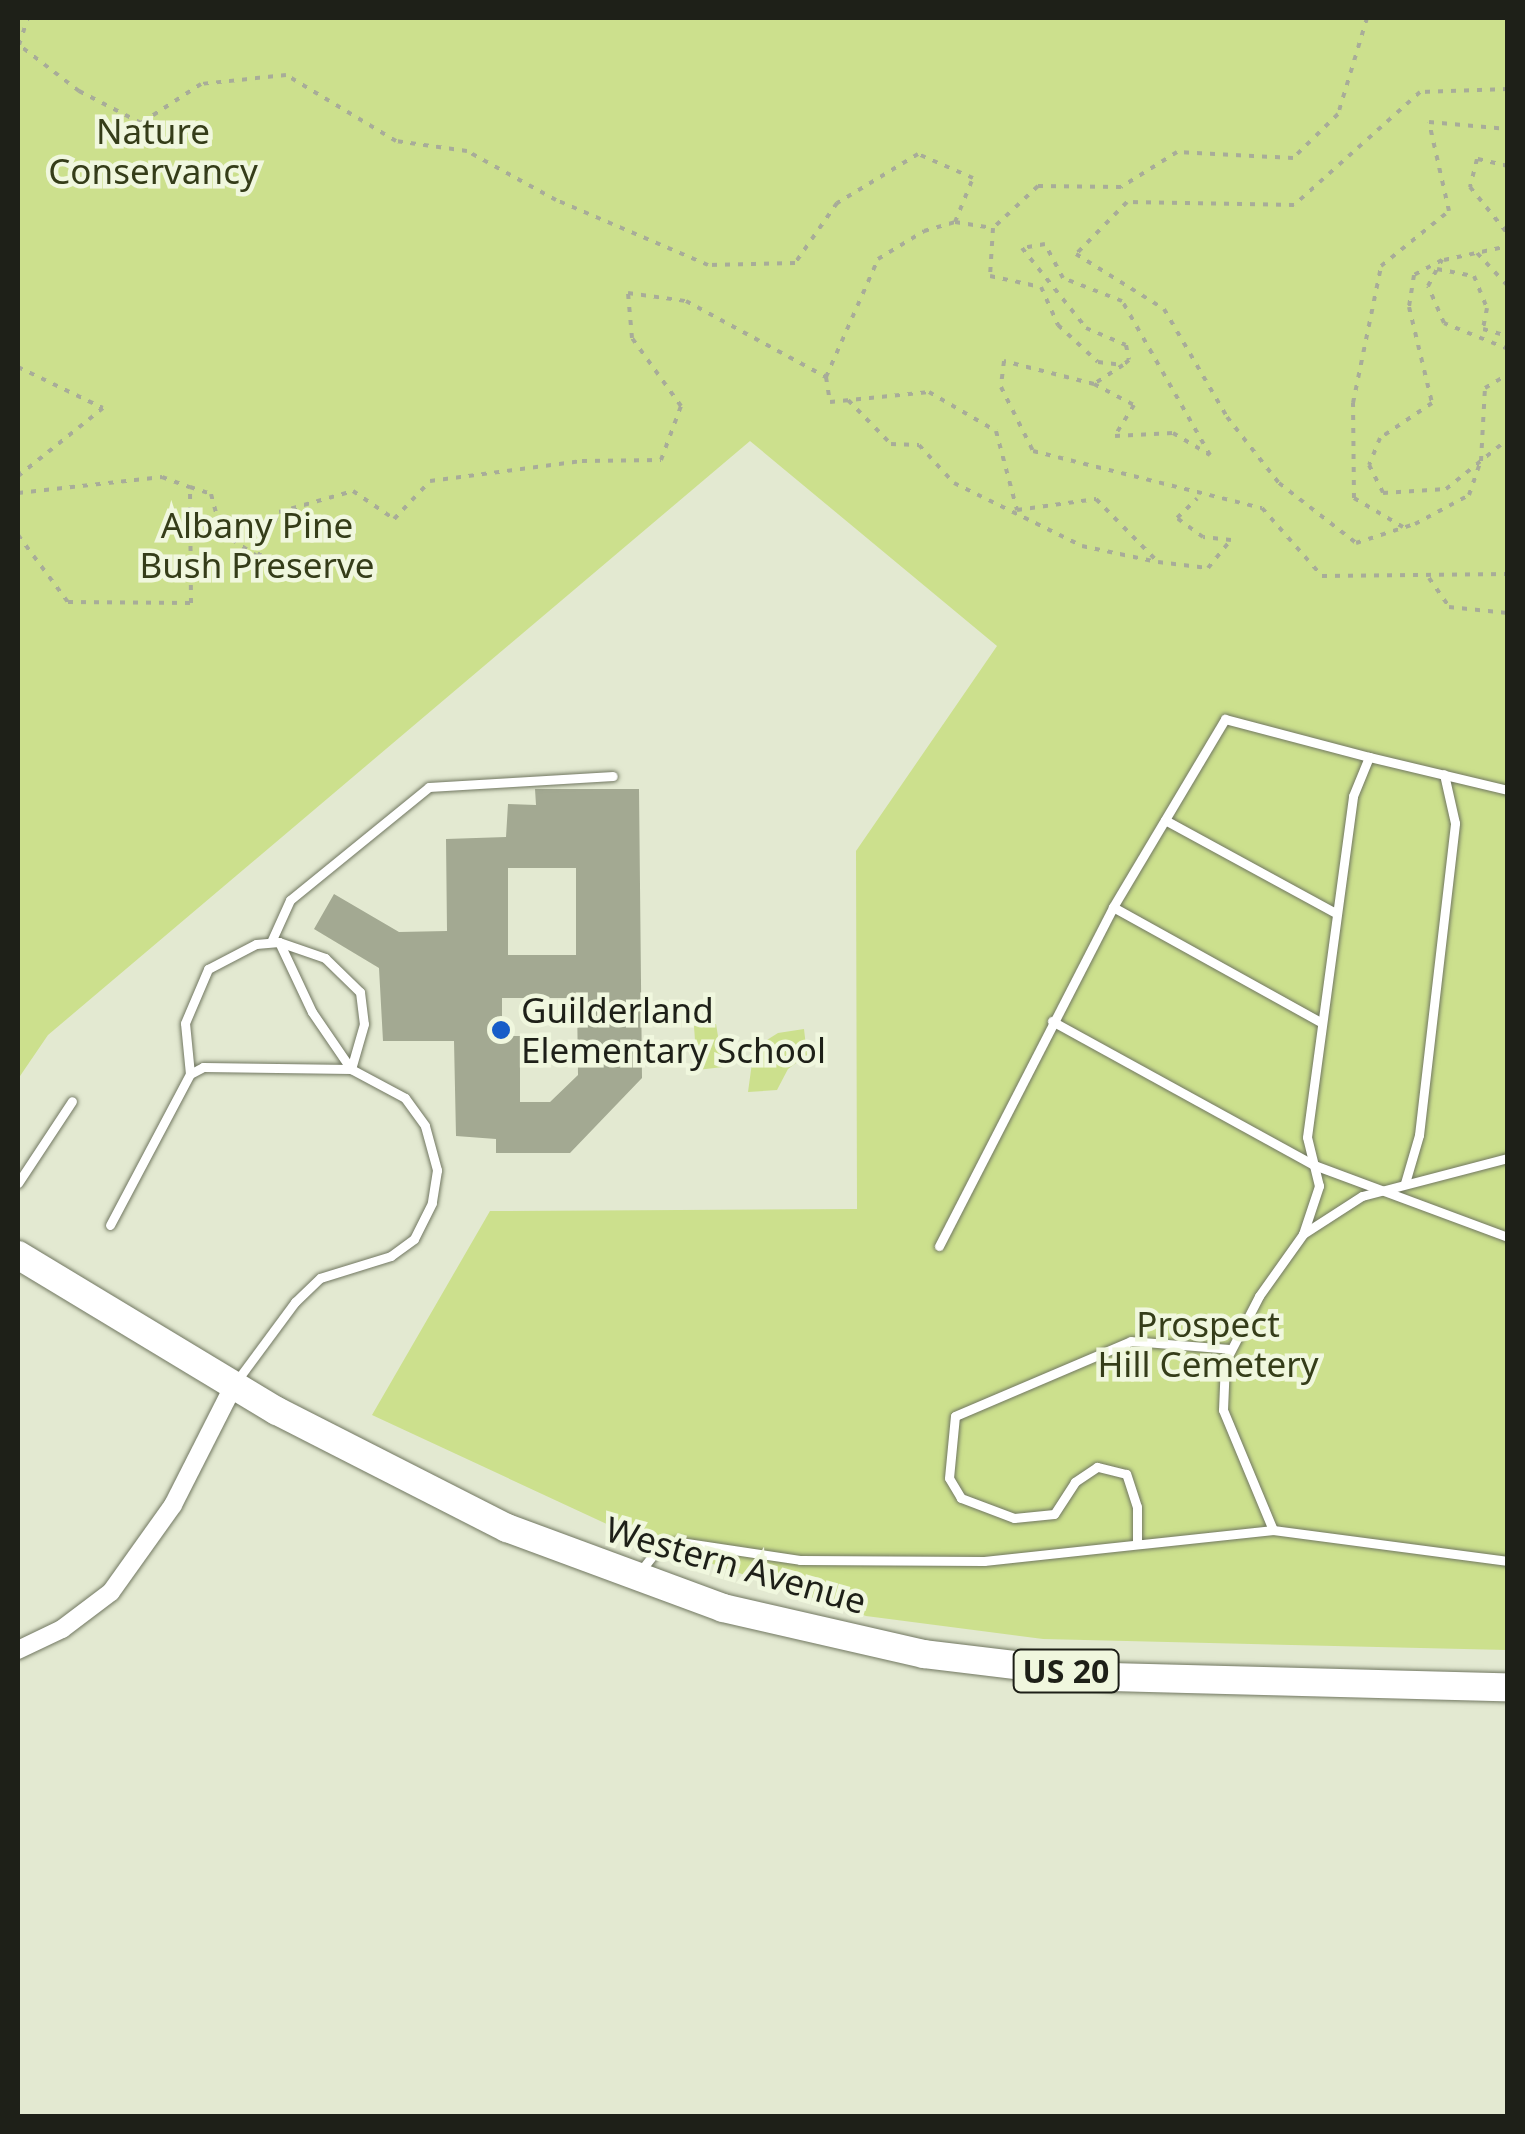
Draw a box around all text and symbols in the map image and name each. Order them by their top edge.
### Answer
park label: Nature Conservancy [48,110,258,192]
park label: Albany Pine Bush Preserve [139,504,375,586]
place label: Guilderland Elementary School [521,989,826,1071]
marker: Guilderland Elementary School [490,1019,512,1041]
park label: Prospect Hill Cemetery [1097,1303,1319,1385]
street label: Western Avenue [601,1508,871,1622]
road number: US 20 [1011,1644,1121,1698]

